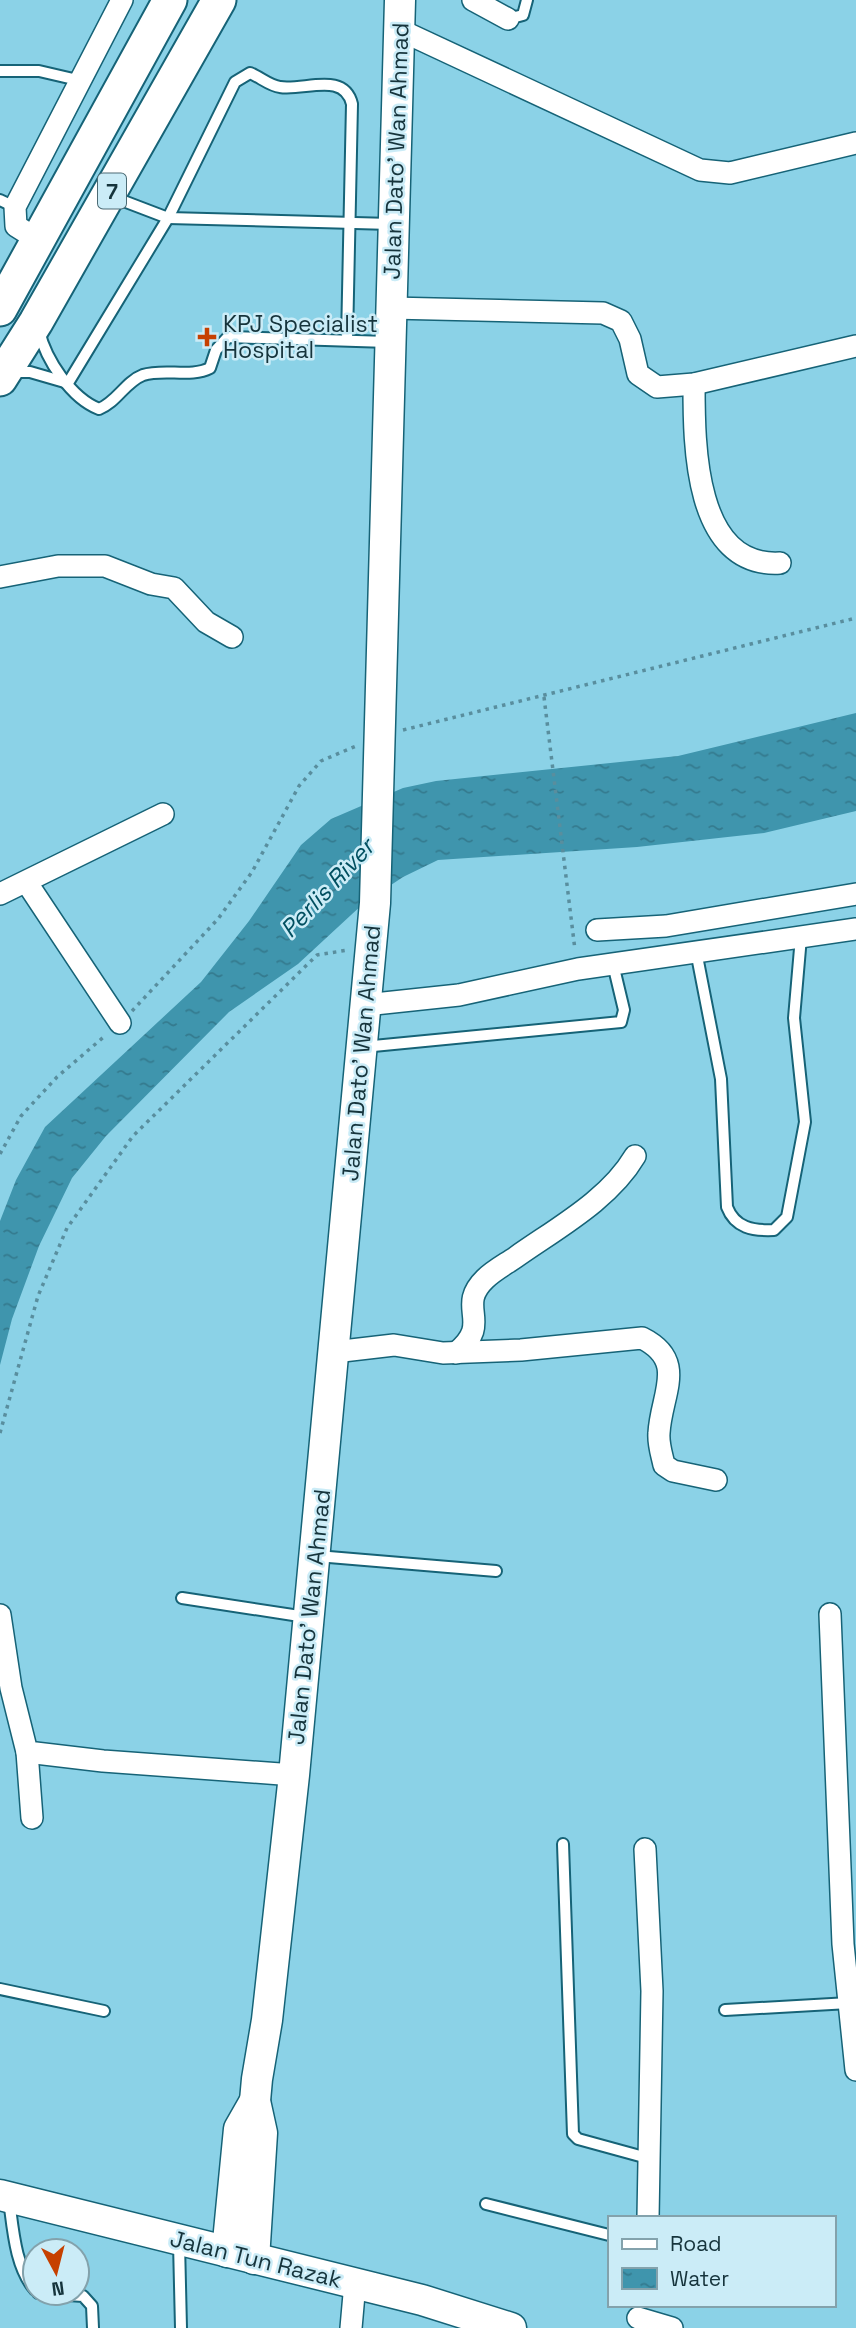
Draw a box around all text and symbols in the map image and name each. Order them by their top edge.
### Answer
street label: Jalan Dato' Wan Ahmad [377,22,415,280]
road number: 7 [98,174,126,208]
place label: KPJ Specialist Hospital [223,309,378,365]
marker: KPJ Specialist Hospital [197,327,217,347]
water label: Perlis River [273,830,383,944]
street label: Jalan Dato' Wan Ahmad [335,924,387,1182]
street label: Jalan Dato' Wan Ahmad [281,1488,337,1746]
legend [608,2216,835,2307]
street label: Jalan Tun Razak [167,2223,345,2295]
text: Road [670,2230,722,2257]
north arrow [21,2237,91,2307]
text: Water [670,2265,729,2292]
text: N [50,2275,66,2302]

